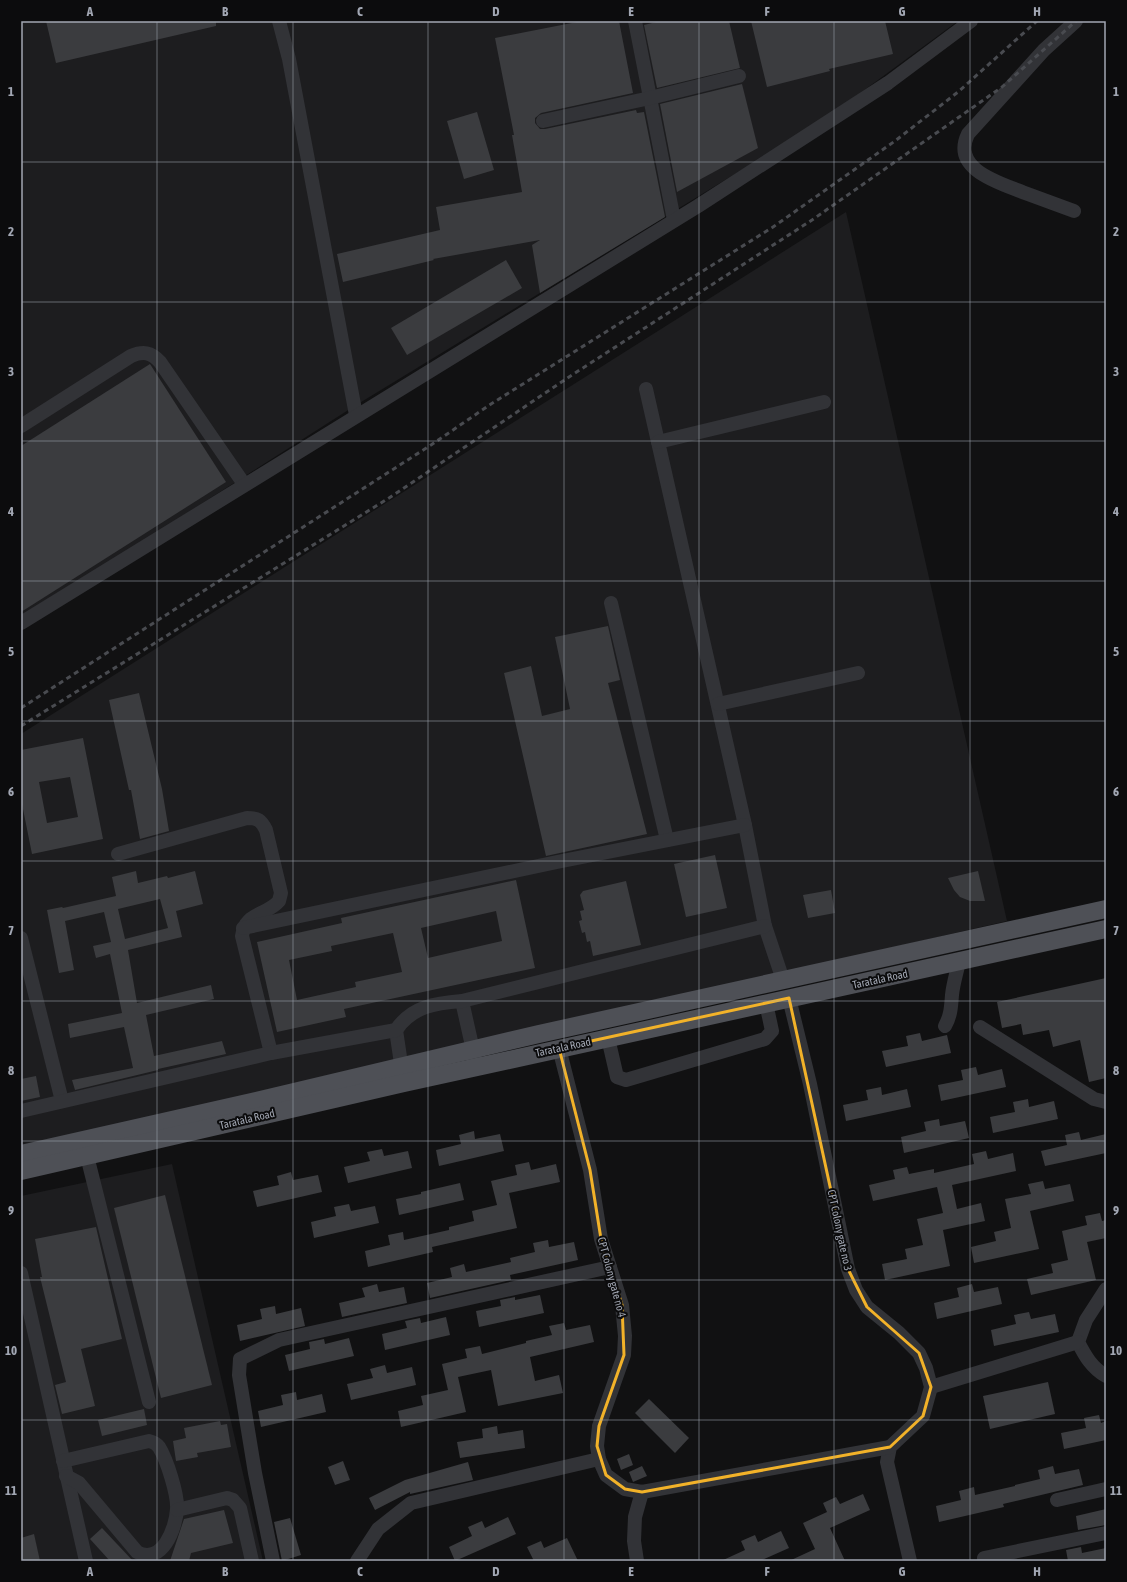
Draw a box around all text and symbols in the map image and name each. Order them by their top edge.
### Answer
text: A [86,4,94,19]
text: B [222,4,229,19]
text: C [357,4,363,19]
text: D [492,4,500,19]
text: E [628,4,634,19]
text: F [764,4,770,19]
text: G [899,4,906,19]
text: H [1033,4,1041,19]
text: 1 [8,84,14,99]
text: 1 [1113,84,1119,99]
text: 2 [8,224,14,239]
text: 2 [1113,224,1119,239]
text: 3 [8,364,14,379]
text: 3 [1113,364,1119,379]
text: 4 [7,504,14,519]
text: 4 [1112,504,1119,519]
text: 5 [8,644,14,659]
text: 5 [1113,644,1119,659]
text: 6 [8,784,14,799]
text: 6 [1113,784,1119,799]
text: 7 [8,923,14,938]
text: 7 [1113,923,1119,938]
street label: Taratala Road [851,967,909,991]
street label: Taratala Road [534,1035,592,1059]
text: 8 [8,1063,14,1078]
text: 8 [1113,1063,1119,1078]
street label: Taratala Road [218,1107,276,1131]
street label: CPT Colony gate no 3 [826,1188,854,1272]
text: 9 [8,1203,14,1218]
text: 9 [1113,1203,1119,1218]
street label: CPT Colony gate no 4 [596,1236,628,1318]
text: 10 [5,1343,17,1358]
text: 10 [1110,1343,1122,1358]
text: 11 [5,1483,17,1498]
text: 11 [1110,1483,1122,1498]
text: A [86,1564,94,1579]
text: B [222,1564,229,1579]
text: C [357,1564,363,1579]
text: D [492,1564,500,1579]
text: E [628,1564,634,1579]
text: F [764,1564,770,1579]
text: G [899,1564,906,1579]
text: H [1033,1564,1041,1579]

